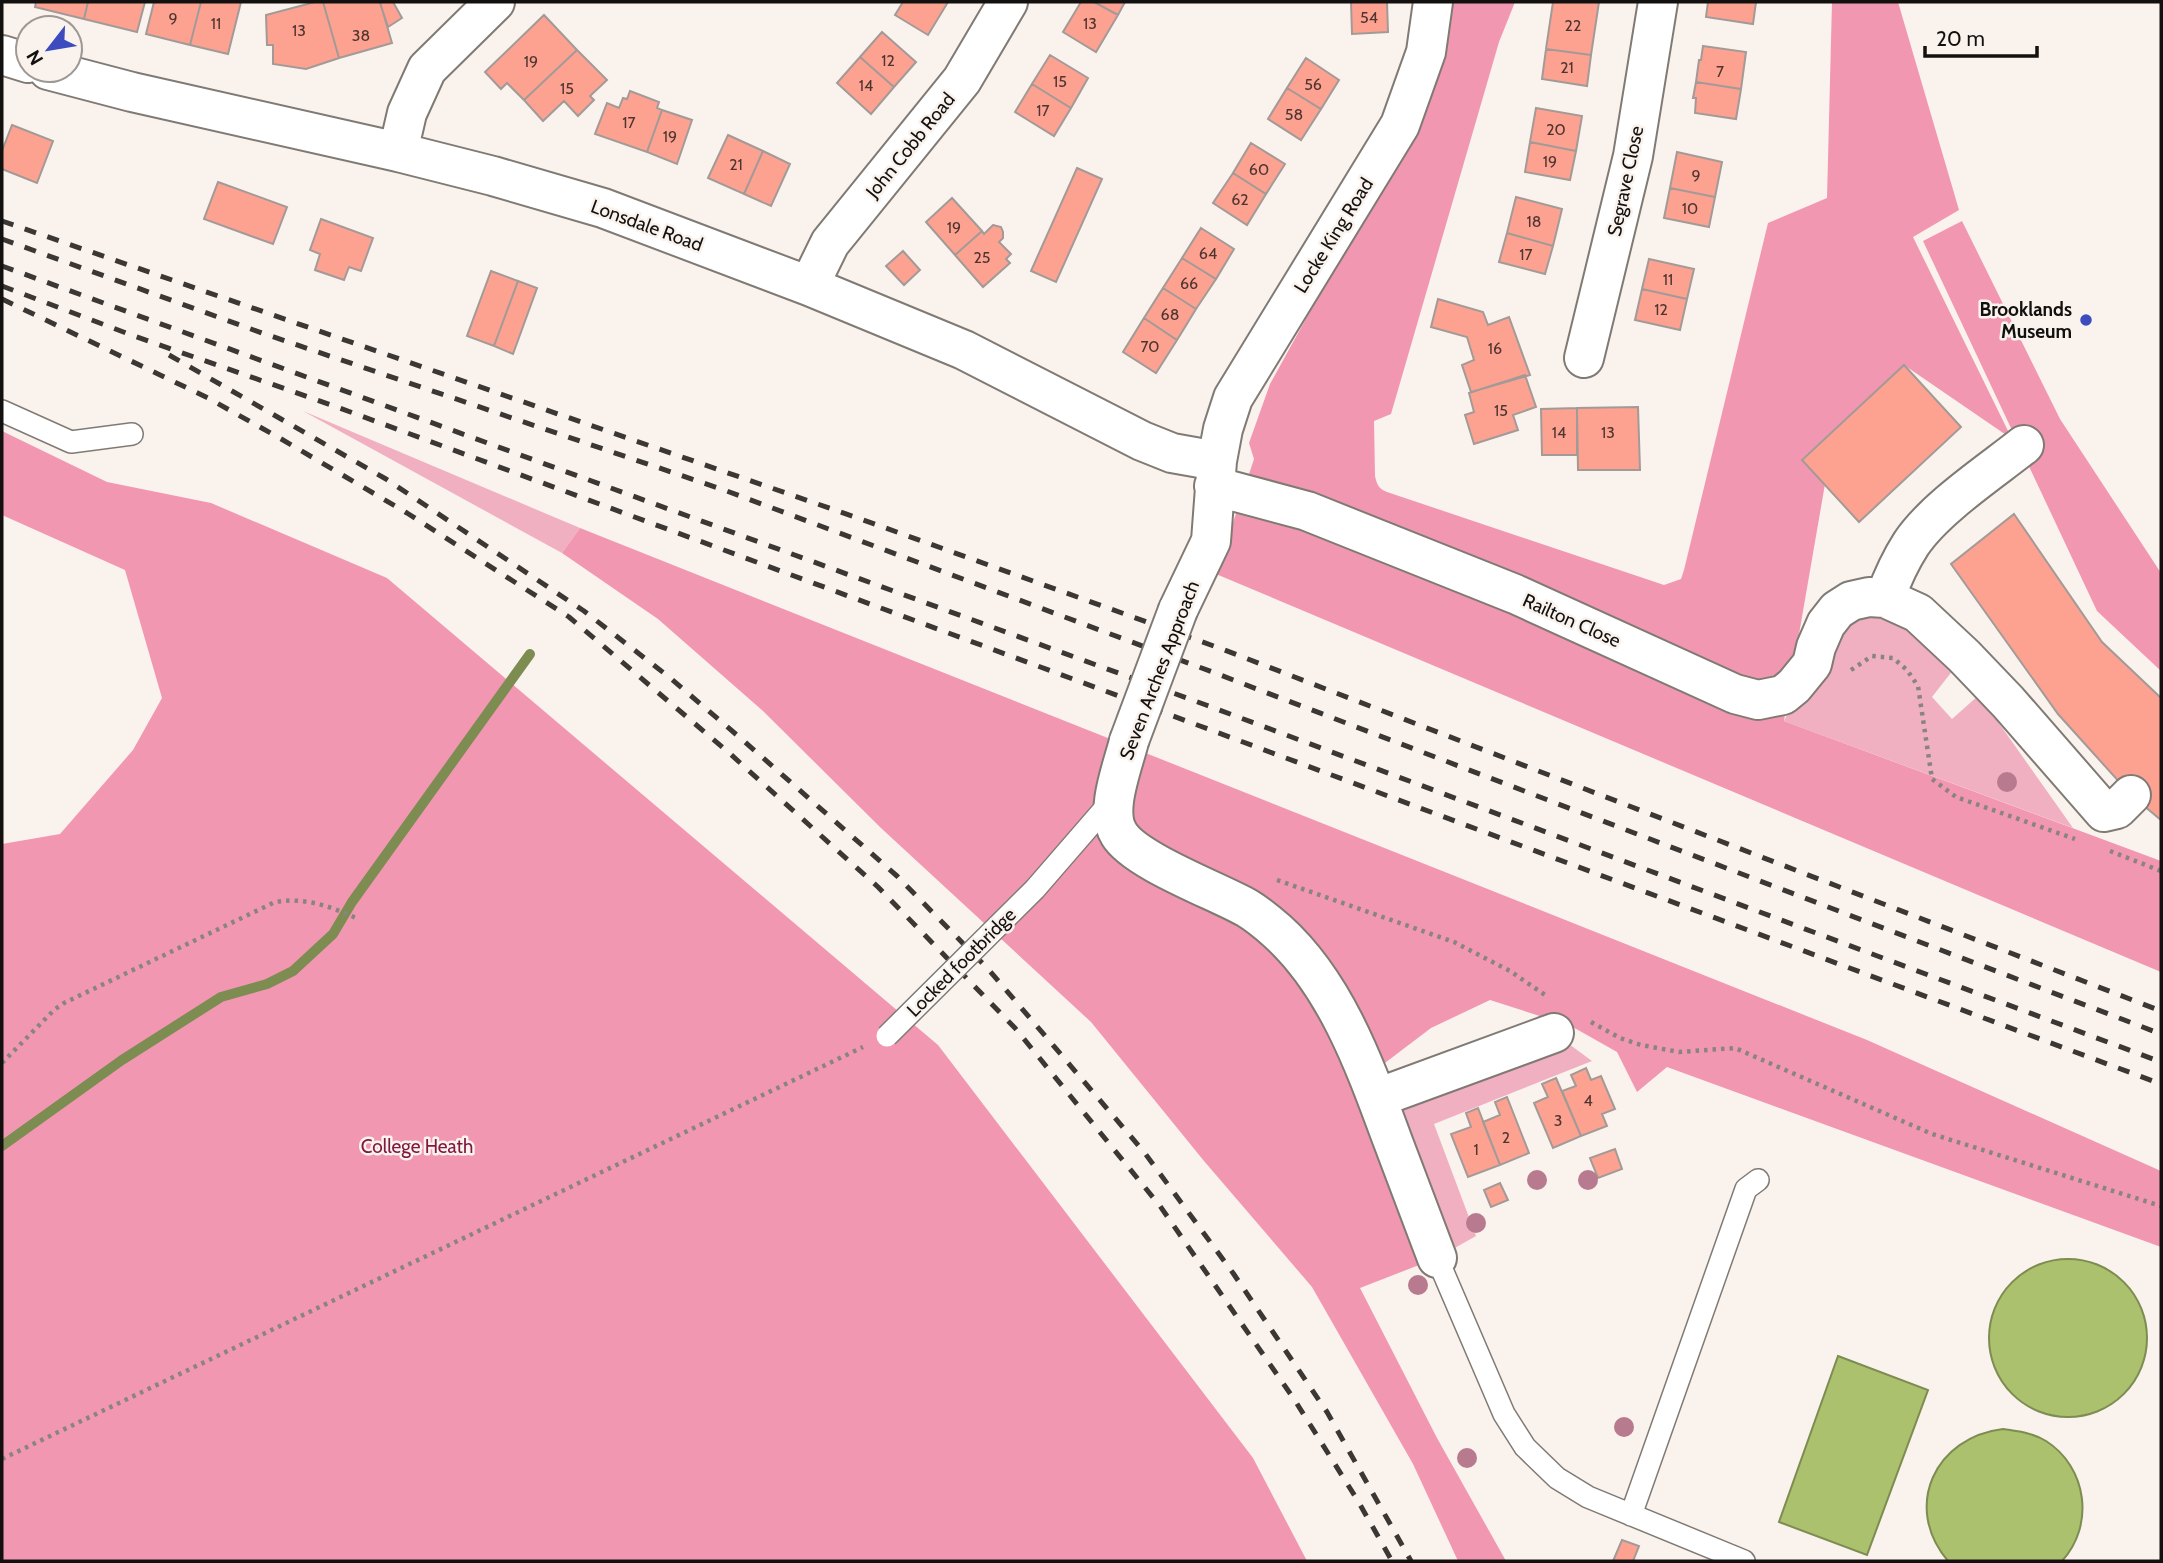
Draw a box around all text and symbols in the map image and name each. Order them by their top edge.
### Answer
house number: 54 [1360,8,1378,27]
house number: 9 [168,9,178,28]
north arrow [14,14,84,84]
house number: 11 [211,14,221,33]
house number: 13 [1083,14,1097,33]
scale bar [1925,14,2037,58]
house number: 22 [1565,16,1581,35]
house number: 13 [292,21,306,40]
house number: 38 [352,26,370,45]
text: 20 m [1936,26,1985,51]
text: N [22,46,48,69]
house number: 12 [881,51,895,70]
house number: 19 [524,52,538,71]
house number: 21 [1560,58,1574,77]
house number: 7 [1716,62,1724,81]
house number: 15 [1053,72,1067,91]
house number: 56 [1304,75,1322,94]
house number: 14 [859,76,873,95]
house number: 15 [560,79,574,98]
street label: John Cobb Road [860,88,960,203]
house number: 17 [1036,101,1050,120]
house number: 58 [1285,105,1303,124]
house number: 17 [622,113,636,132]
house number: 20 [1546,120,1566,139]
street label: Segrave Close [1603,124,1648,238]
house number: 19 [663,127,677,146]
house number: 19 [1543,152,1557,171]
house number: 21 [729,155,743,174]
house number: 60 [1249,160,1269,179]
house number: 9 [1691,166,1701,185]
street label: Locke King Road [1289,173,1378,297]
house number: 62 [1231,190,1249,209]
street label: Lonsdale Road [588,195,706,256]
house number: 10 [1682,199,1698,218]
house number: 18 [1527,212,1541,231]
house number: 19 [947,218,961,237]
house number: 64 [1199,244,1217,263]
house number: 17 [1519,245,1533,264]
house number: 25 [973,248,991,267]
house number: 11 [1663,270,1673,289]
house number: 66 [1180,274,1198,293]
place label: Brooklands Museum [1979,298,2072,343]
house number: 12 [1654,300,1668,319]
house number: 68 [1161,305,1179,324]
marker: Brooklands Museum [2078,312,2094,328]
house number: 70 [1140,337,1160,356]
house number: 16 [1488,339,1502,358]
house number: 15 [1494,401,1508,420]
house number: 14 [1552,423,1566,442]
house number: 13 [1601,423,1615,442]
street label: Seven Arches Approach [1115,577,1204,763]
street label: Railton Close [1519,589,1625,652]
street label: Locked footbridge [902,903,1021,1022]
house number: 4 [1583,1091,1593,1110]
house number: 3 [1554,1111,1562,1130]
house number: 2 [1502,1128,1510,1147]
park label: College Heath [361,1135,473,1158]
house number: 1 [1473,1140,1479,1159]

